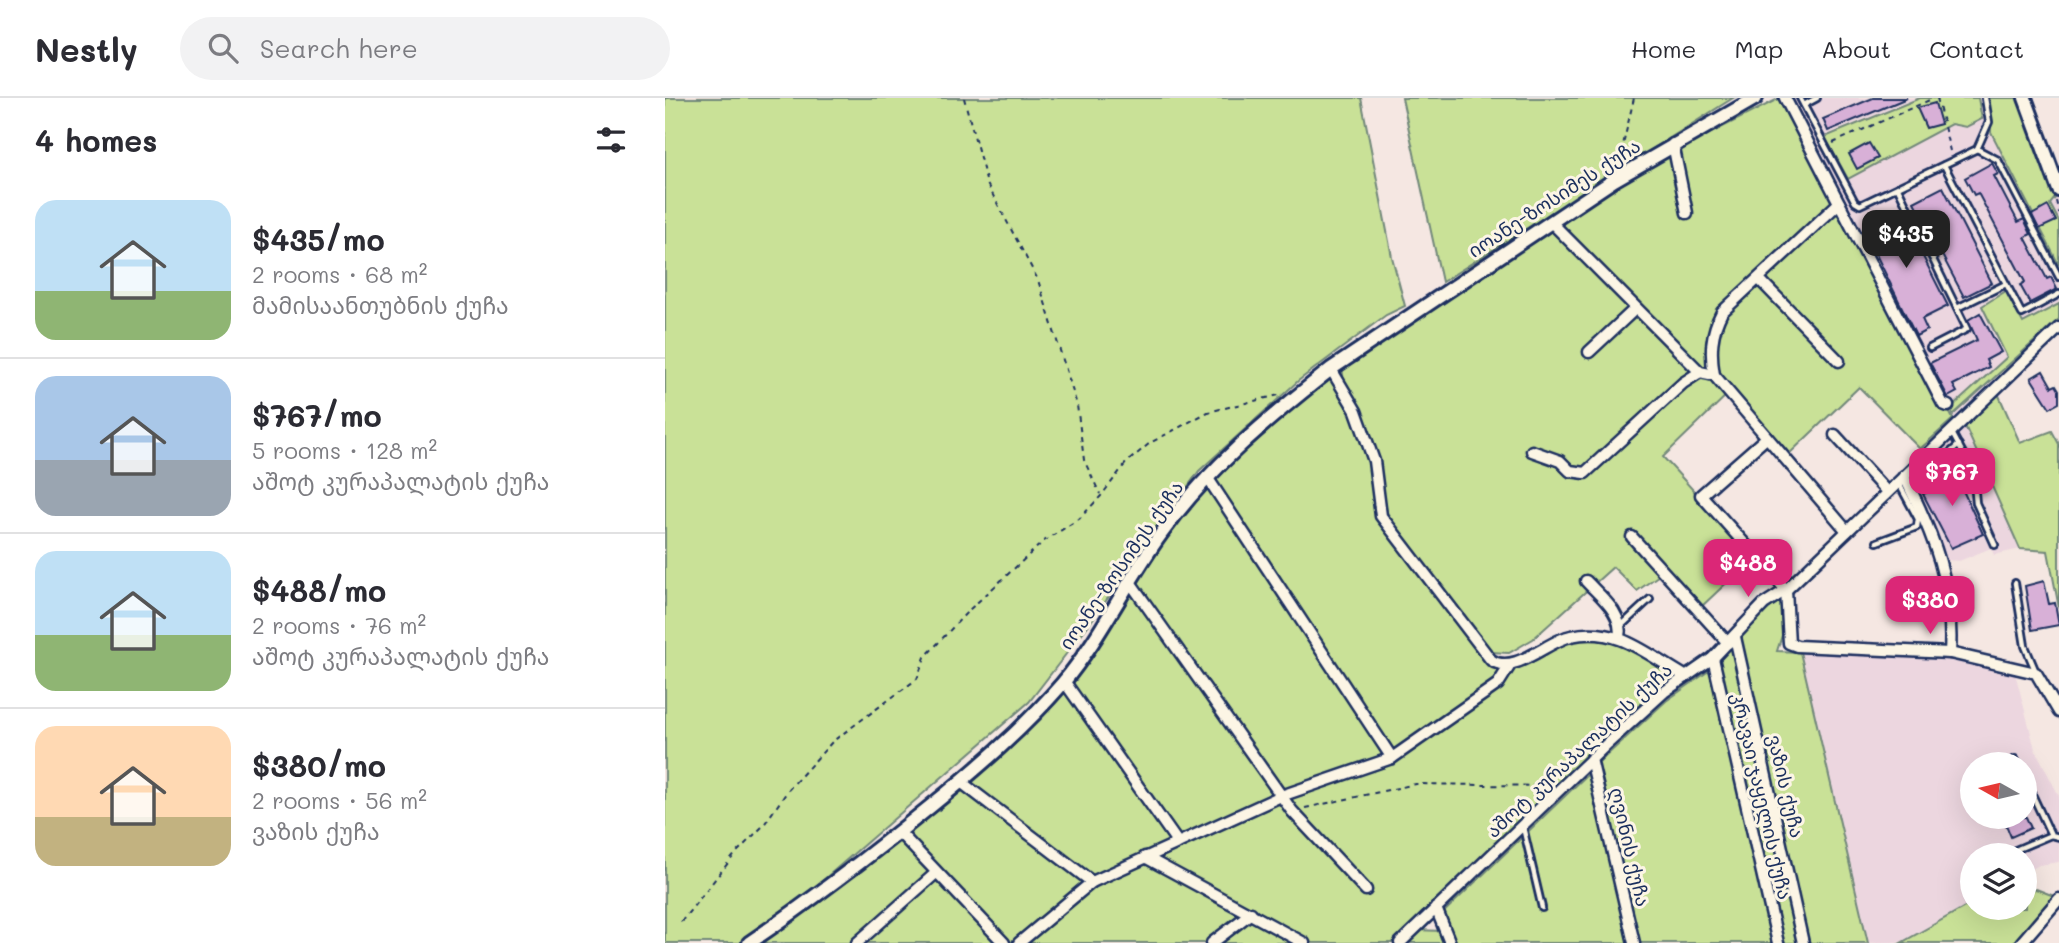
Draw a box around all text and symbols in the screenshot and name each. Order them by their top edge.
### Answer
search box [180,17,670,80]
text: Nestly [35,27,138,70]
icon: search [204,29,242,67]
text: Search here [260,31,418,65]
text: Home [1631,33,1696,64]
text: Map [1734,33,1783,64]
text: About [1821,33,1891,64]
text: Contact [1929,33,2024,64]
text: 4 homes [35,120,157,160]
icon: filters [592,121,630,159]
street label: იოანე-ზოსიმეს ქუჩა [1463,132,1645,263]
pin: $435 [1865,211,1947,270]
text: $435 [1878,218,1934,248]
text: $435/mo [252,219,385,259]
icon: home [91,228,175,312]
text: 2 rooms · 68 m² [252,259,427,289]
text: მამისაანთუბნის ქუჩა [252,290,509,320]
text: $767/mo [252,395,382,435]
icon: home [91,404,175,488]
text: 5 rooms · 128 m² [252,435,437,465]
pin: $767 [1911,448,1993,508]
text: $767 [1925,456,1979,486]
text: აშოტ კურაპალატის ქუჩა [252,466,549,496]
street label: იოანე-ზოსიმეს ქუჩა [1053,475,1188,654]
pin: $488 [1707,540,1789,599]
text: $488 [1719,547,1777,577]
text: $488/mo [252,570,386,610]
pin: $380 [1889,576,1971,636]
icon: home [91,579,175,663]
text: $380 [1901,584,1959,614]
text: 2 rooms · 76 m² [252,610,426,640]
text: აშოტ კურაპალატის ქუჩა [252,641,549,671]
street label: აშოტ კურაპალატის ქუჩა [1480,657,1678,843]
street label: კრავაი ჯაყელის ქუჩა [1726,690,1798,902]
street label: ვაზის ქუჩა [1762,732,1811,840]
text: $380/mo [252,745,386,785]
north arrow [1960,752,2037,830]
map controls [1960,752,2037,920]
icon: home [91,754,175,838]
text: 2 rooms · 56 m² [252,785,427,815]
street label: ღვინის ქუჩა [1604,785,1656,909]
text: ვაზის ქუჩა [252,816,380,846]
button: layers [1960,843,2037,920]

